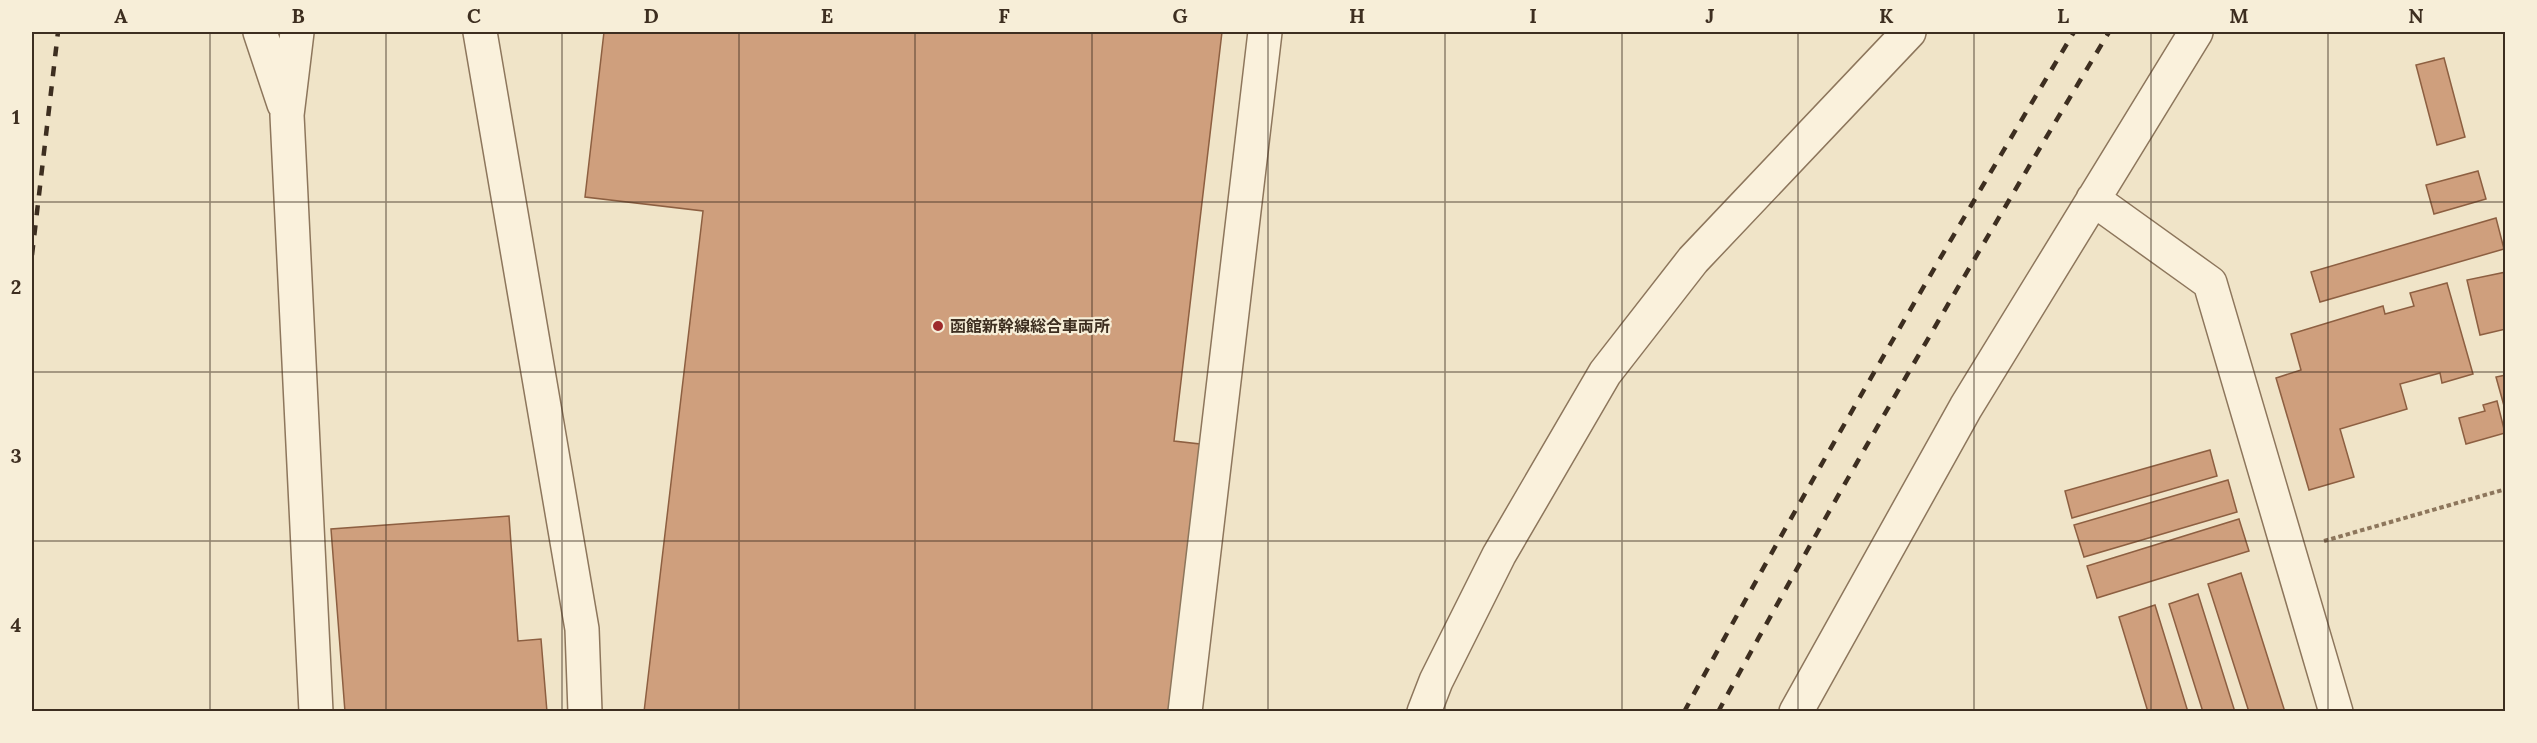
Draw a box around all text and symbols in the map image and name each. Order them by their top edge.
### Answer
text: A [114,3,128,28]
text: B [291,3,305,28]
text: C [467,3,481,28]
text: D [643,3,659,28]
text: E [821,3,833,28]
text: F [998,3,1010,28]
text: G [1172,3,1188,28]
text: H [1349,3,1365,28]
text: I [1529,3,1537,28]
text: J [1705,3,1715,28]
text: K [1879,3,1894,28]
text: L [2057,3,2069,28]
text: M [2229,3,2249,28]
text: N [2408,3,2424,28]
text: 1 [12,104,20,129]
text: 2 [11,274,21,299]
place label: 函館新幹線総合車両所 [950,316,1110,336]
marker: 函館新幹線総合車両所 [931,319,945,333]
text: 3 [10,443,22,468]
text: 4 [11,612,22,637]

